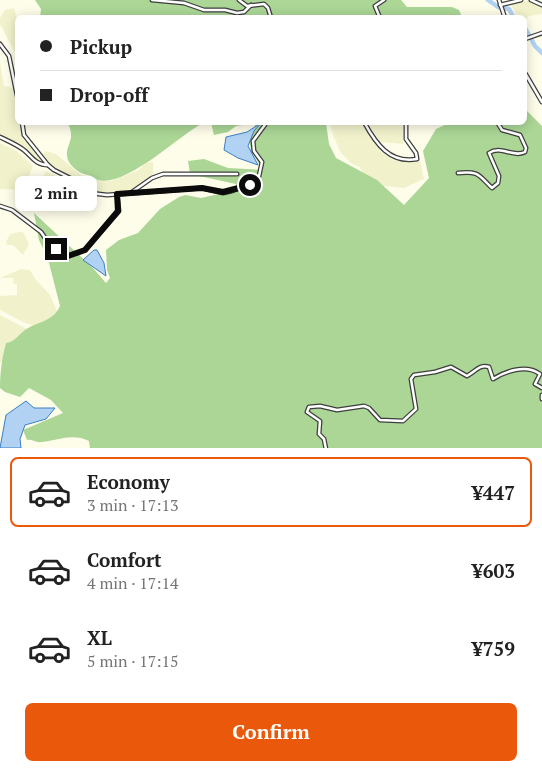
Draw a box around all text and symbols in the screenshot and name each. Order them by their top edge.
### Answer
text: Pickup [70,34,132,59]
text: Drop-off [70,82,148,107]
route start [239,174,261,196]
callout: 2 min [15,176,97,212]
text: 2 min [34,182,78,204]
route end [45,238,67,260]
text: Economy [87,469,170,494]
icon: car [27,470,72,515]
text: ¥447 [472,480,515,505]
text: 3 min · 17:13 [87,494,179,516]
text: Comfort [87,547,162,572]
icon: car [27,548,72,593]
text: ¥603 [472,558,515,583]
text: 4 min · 17:14 [87,572,179,594]
text: XL [87,625,112,650]
icon: car [27,626,72,671]
text: ¥759 [472,636,515,661]
text: 5 min · 17:15 [87,650,179,672]
button: Confirm [25,703,517,761]

